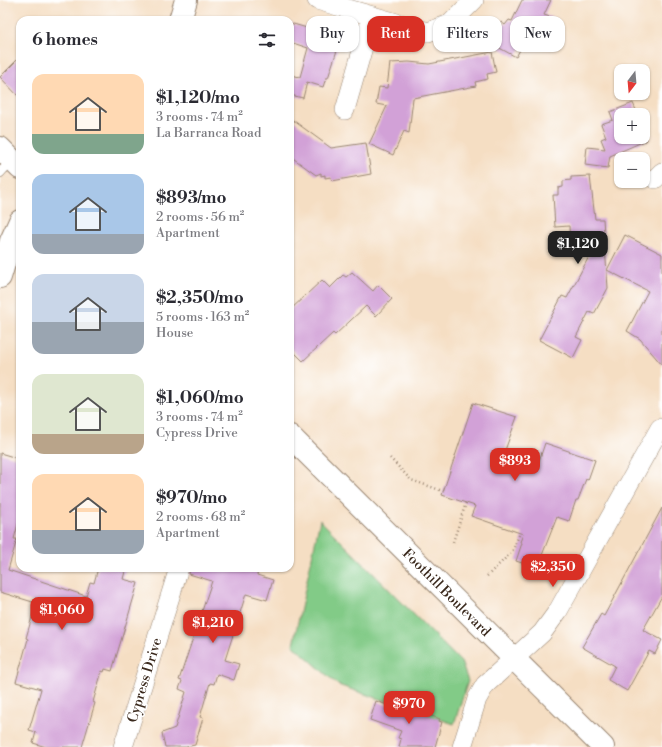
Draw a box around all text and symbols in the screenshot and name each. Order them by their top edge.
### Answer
chip: Buy [306,16,359,52]
chip: Rent [367,16,425,52]
chip: Filters [433,16,502,52]
chip: New [510,16,565,52]
text: 6 homes [32,29,98,51]
icon: filters [256,29,278,51]
north arrow [614,64,650,100]
map controls [614,64,650,188]
text: $1,120/mo [156,87,240,109]
icon: home [64,90,112,138]
button: + [614,108,650,144]
text: 3 rooms · 74 m² [156,109,243,125]
text: La Barranca Road [156,125,261,141]
button: − [614,152,650,188]
text: $893/mo [156,187,227,209]
icon: home [64,190,112,238]
text: 2 rooms · 56 m² [156,209,244,225]
text: Apartment [156,225,220,241]
pin: $1,120 [545,231,611,265]
text: $1,120 [557,236,599,252]
text: $2,350/mo [156,287,244,309]
icon: home [64,290,112,338]
text: 5 rooms · 163 m² [156,309,249,325]
text: House [156,325,193,341]
text: $1,060/mo [156,387,244,409]
icon: home [64,390,112,438]
text: 3 rooms · 74 m² [156,409,243,425]
text: Cypress Drive [156,425,238,441]
pin: $893 [491,448,539,482]
text: $893 [499,453,531,469]
text: $970/mo [156,487,227,509]
icon: home [64,490,112,538]
text: 2 rooms · 68 m² [156,509,245,525]
text: Apartment [156,525,220,541]
street label: Foothill Boulevard [398,545,494,641]
pin: $2,350 [520,554,586,588]
text: $2,350 [530,559,576,575]
pin: $1,060 [29,597,95,631]
text: $1,060 [39,602,85,618]
pin: $1,210 [180,610,246,644]
text: $1,210 [192,615,234,631]
street label: Cypress Drive [123,636,166,725]
pin: $970 [385,691,433,725]
text: $970 [393,696,425,712]

